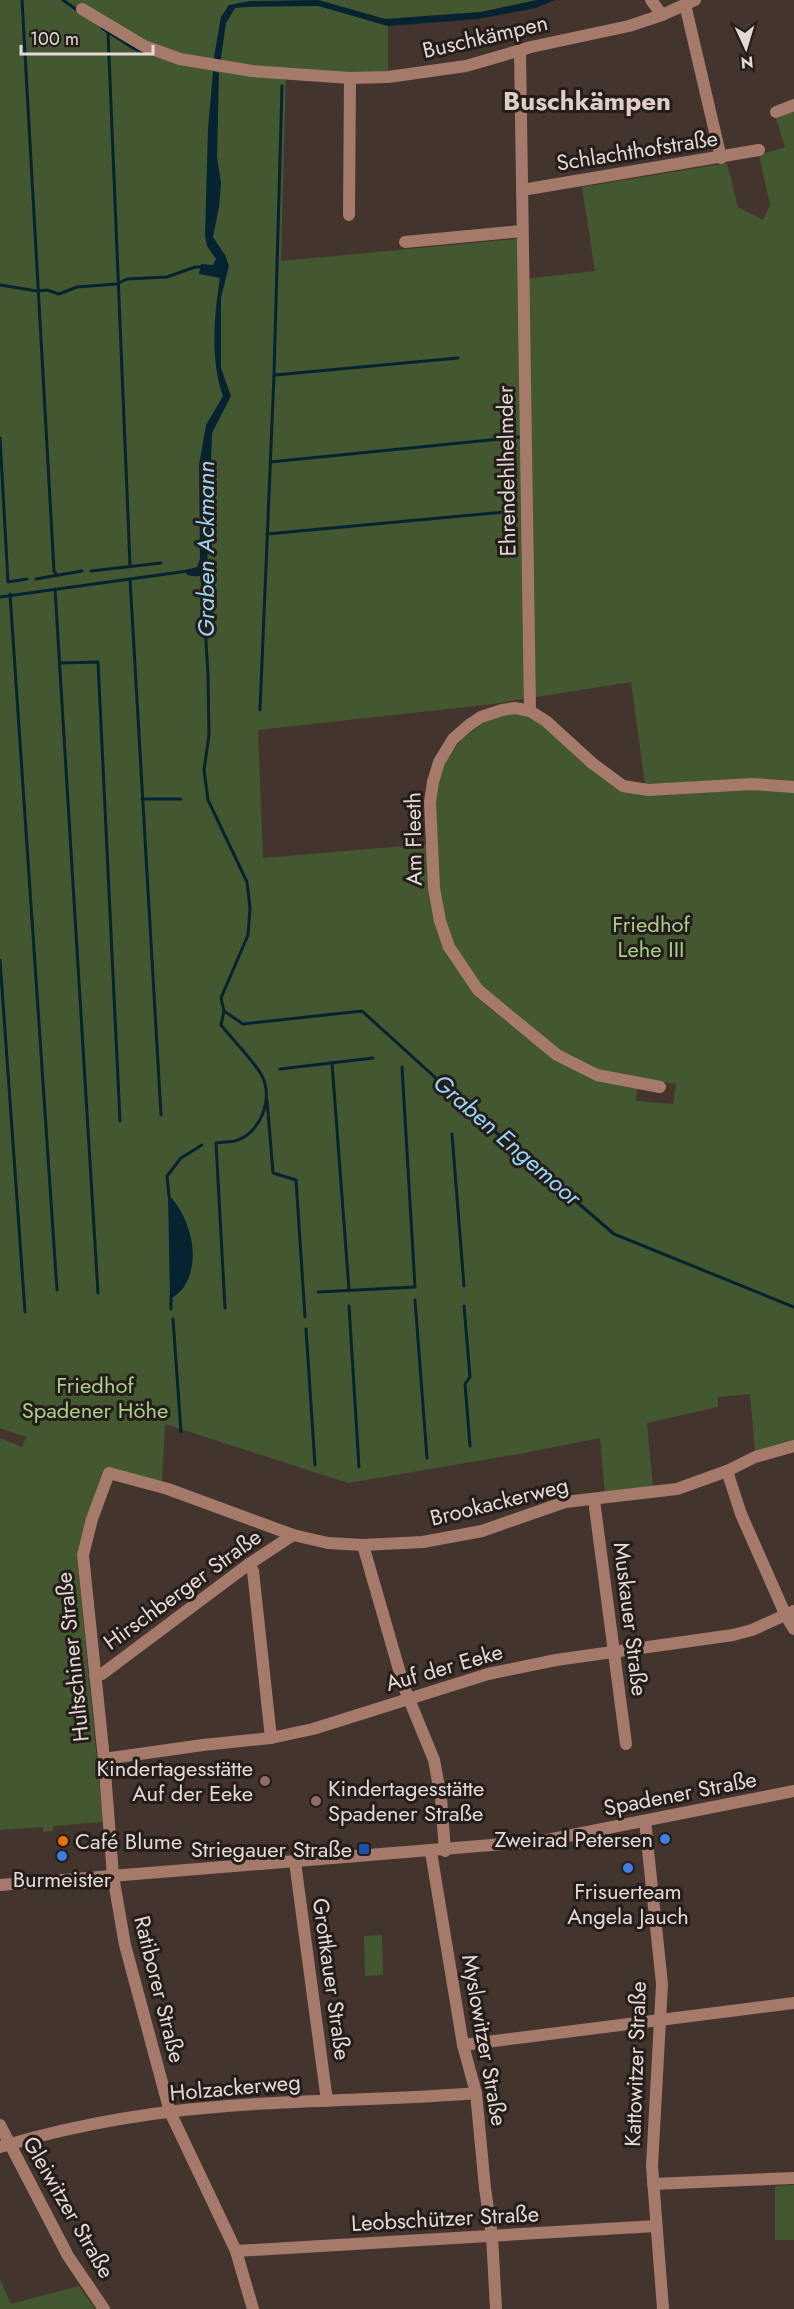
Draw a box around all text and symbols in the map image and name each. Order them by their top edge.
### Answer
street label: Buschkämpen [419,6,551,66]
scale bar [21,18,153,56]
north arrow [716,18,776,78]
text: 100 m [30,26,79,52]
text: N [740,51,754,74]
district label: Buschkämpen [503,82,671,120]
street label: Schlachthofstraße [554,121,720,179]
street label: Ehrendehlhelmder [489,385,523,557]
water label: Graben Ackmann [188,461,223,637]
street label: Am Fleeth [396,792,430,886]
park label: Friedhof Lehe III [612,908,690,965]
water label: Graben Engemoor [426,1065,590,1215]
park label: Friedhof Spadener Höhe [22,1369,168,1426]
street label: Brookackerweg [426,1468,572,1534]
street label: Hirschberger Straße [96,1521,268,1657]
street label: Muskauer Straße [606,1540,656,1698]
street label: Hultschiner Straße [47,1571,97,1743]
street label: Auf der Eeke [382,1635,506,1699]
place label: Kindertagesstätte Auf der Eeke [97,1752,253,1809]
street label: Spadener Straße [601,1762,759,1824]
place label: Kindertagesstätte Spadener Straße [328,1772,484,1829]
marker: Kindertagesstätte Auf der Eeke [258,1774,272,1788]
marker: Kindertagesstätte Spadener Straße [309,1794,323,1808]
place label: Zweirad Petersen [495,1823,653,1855]
place label: Café Blume [75,1825,182,1857]
marker: Zweirad Petersen [658,1832,672,1846]
place label: Striegauer Straße [191,1833,352,1865]
marker: Café Blume [56,1834,70,1848]
marker: Striegauer Straße [357,1842,371,1856]
marker: Burmeister [55,1849,69,1863]
marker: Frisuerteam Angela Jauch [621,1861,635,1875]
place label: Burmeister [13,1863,112,1895]
place label: Frisuerteam Angela Jauch [567,1875,689,1932]
street label: Grottkauer Straße [305,1896,359,2062]
street label: Ratiborer Straße [126,1912,194,2066]
street label: Myslowitzer Straße [454,1952,516,2128]
street label: Kattowitzer Straße [616,1981,654,2147]
street label: Holzackerweg [168,2065,302,2109]
street label: Gleiwitzer Straße [15,2130,123,2284]
street label: Leobschützer Straße [350,2197,540,2239]

